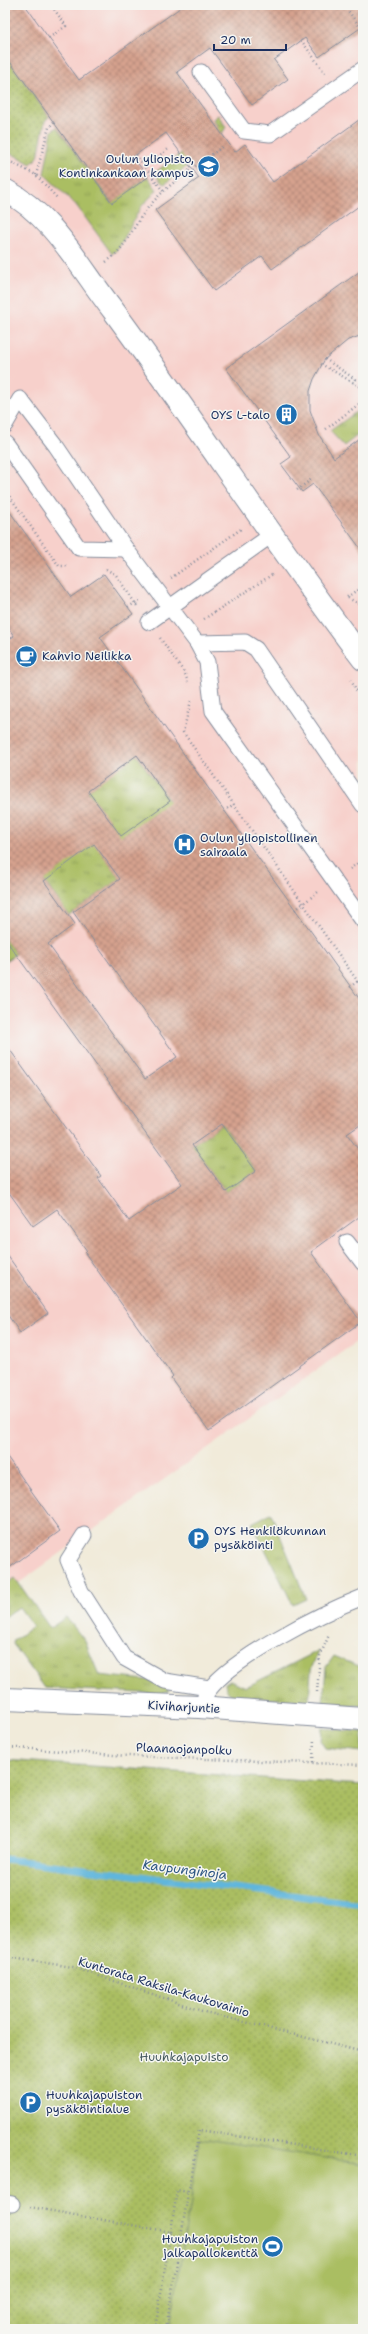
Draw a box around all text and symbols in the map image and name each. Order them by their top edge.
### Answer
scale bar [214,26,286,52]
text: 20 m [220,32,251,48]
place label: Oulun yliopisto, Kontinkankaan kampus [59,151,194,181]
school or university icon: Oulun yliopisto, Kontinkankaan kampus [196,153,222,179]
building icon: OYS L-talo [273,402,299,428]
place label: OYS L-talo [211,407,270,423]
cafe icon: Kahvio Neilikka [13,643,39,669]
place label: Kahvio Neilikka [42,648,132,664]
place label: Oulun yliopistollinen sairaala [200,830,318,860]
hospital icon: Oulun yliopistollinen sairaala [171,832,197,858]
place label: OYS Henkilökunnan pysäköinti [214,1523,326,1553]
parking icon: OYS Henkilökunnan pysäköinti [186,1525,212,1551]
street label: Kiviharjuntie [147,1697,221,1717]
street label: Plaanaojanpolku [136,1739,232,1759]
water label: Kaupunginoja [142,1856,228,1883]
street label: Kuntorata Raksila-Kaukovainio [76,1953,252,2021]
park label: Huuhkajapuisto [140,2049,228,2065]
place label: Huuhkajapuiston pysäköintialue [46,2087,142,2117]
parking icon: Huuhkajapuiston pysäköintialue [18,2089,44,2115]
place label: Huuhkajapuiston jalkapallokenttä [162,2231,259,2261]
sports icon: Huuhkajapuiston jalkapallokenttä [260,2233,286,2259]

